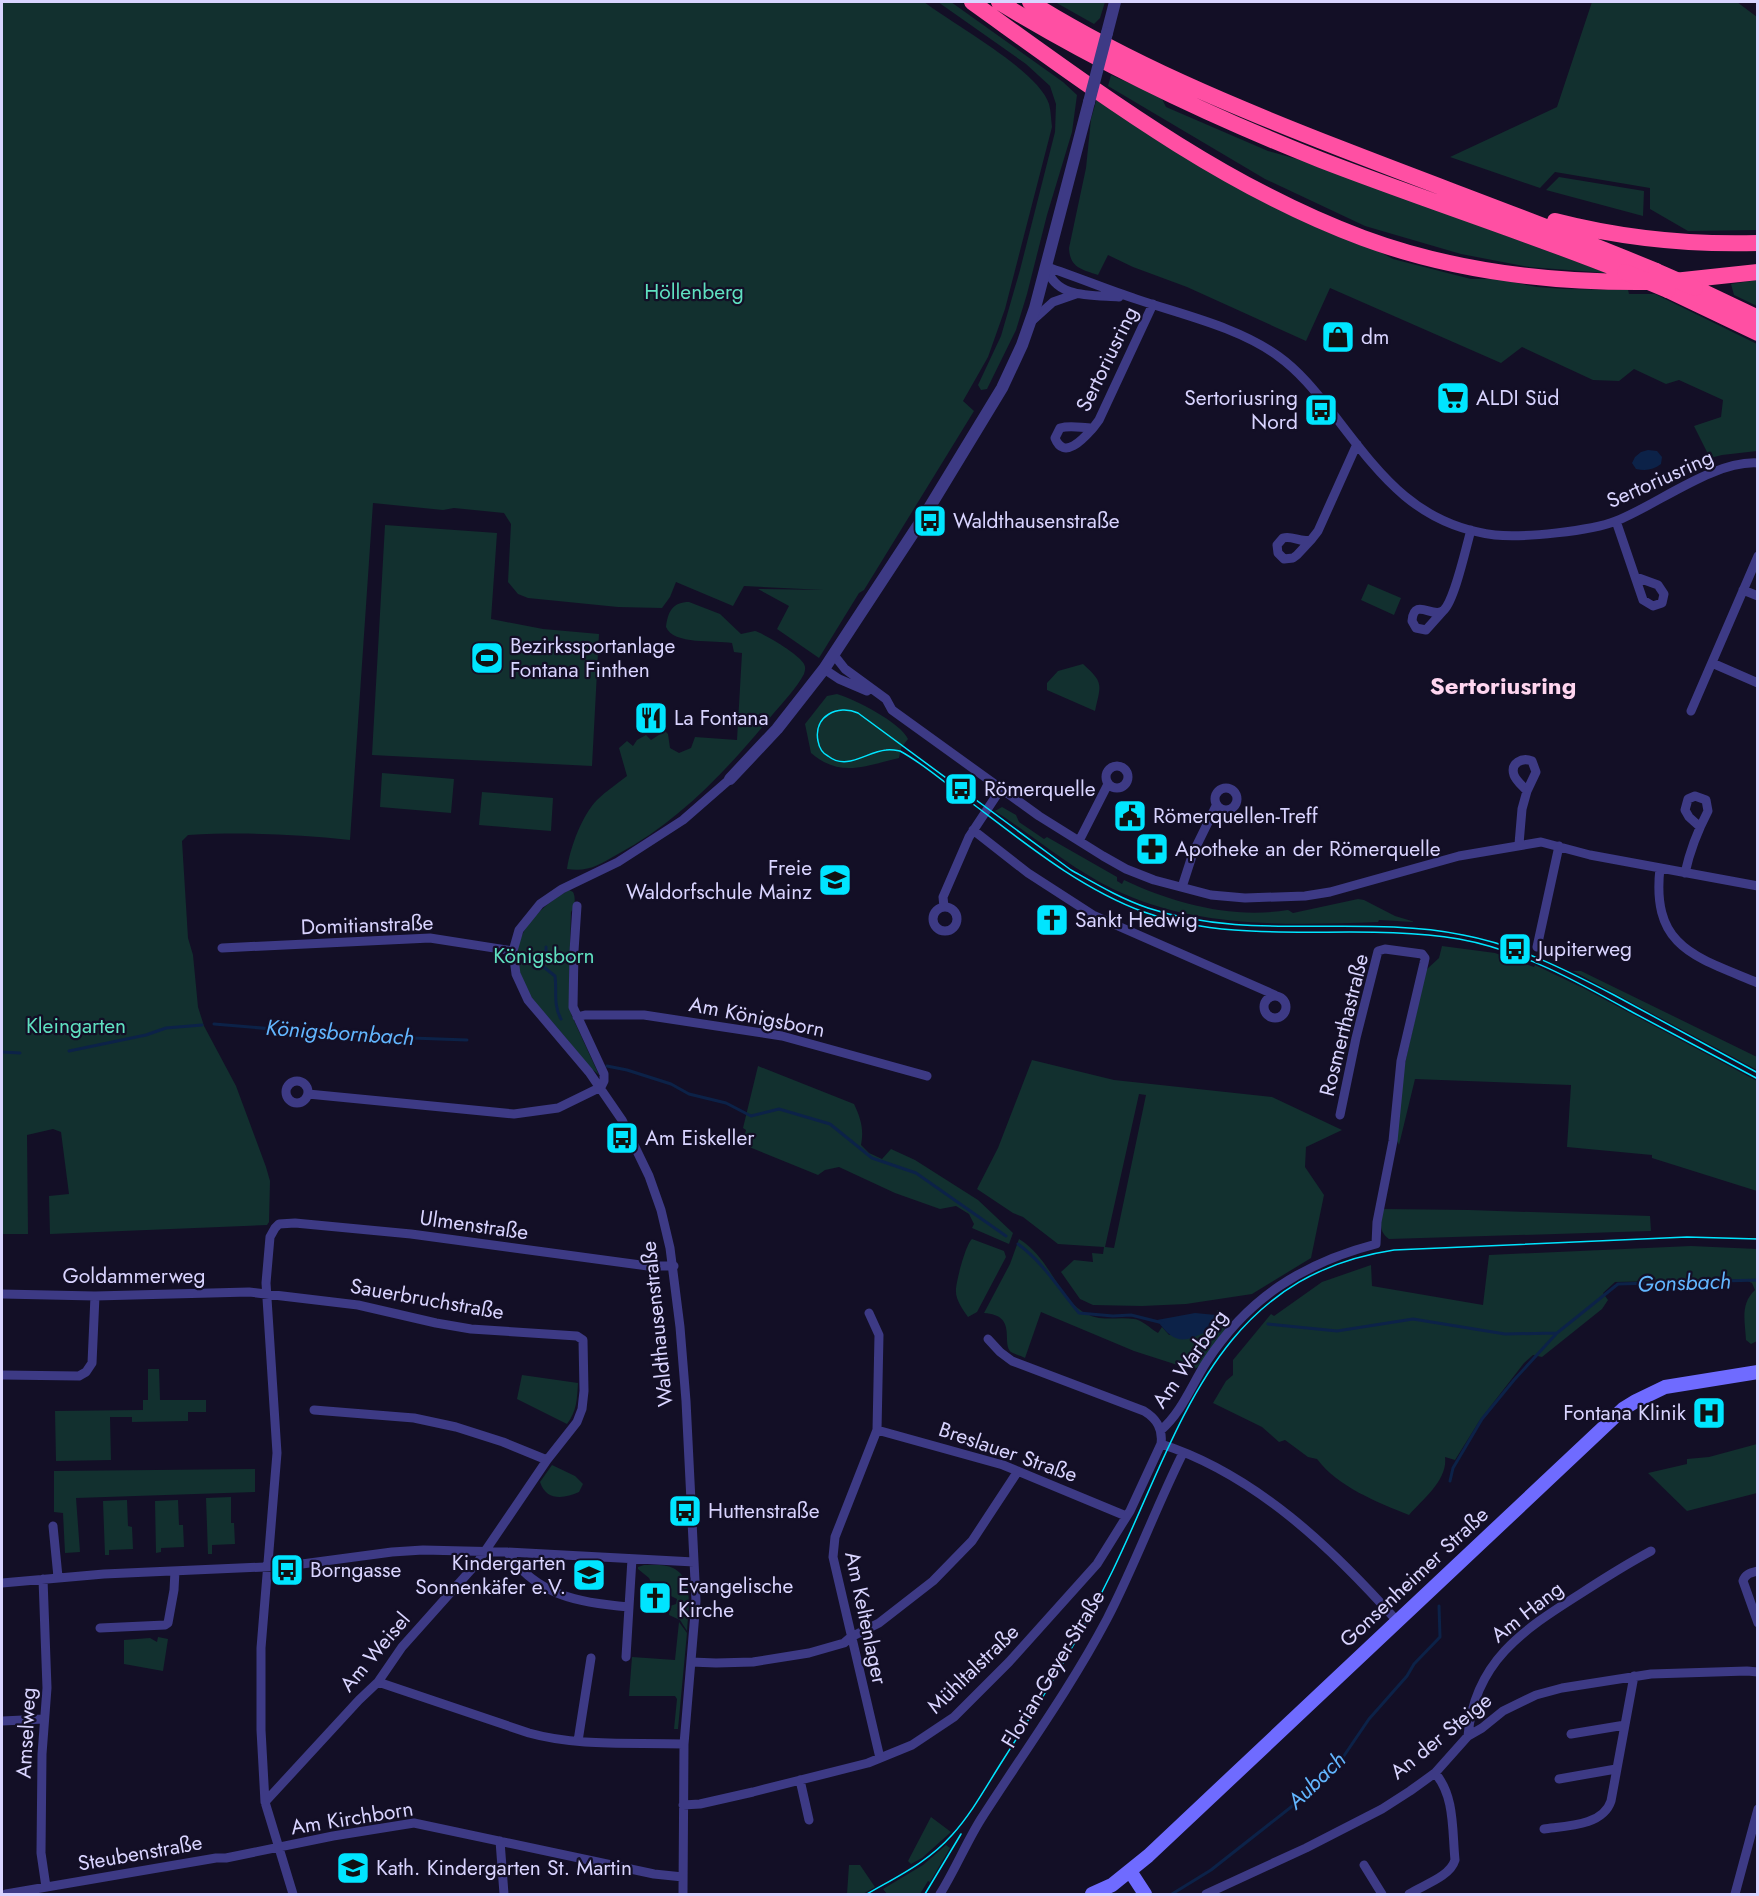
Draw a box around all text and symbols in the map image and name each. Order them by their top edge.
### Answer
park label: Höllenberg [644,277,744,307]
street label: Sertoriusring [1069,301,1145,417]
shop icon: dm [1320,319,1356,355]
place label: dm [1361,322,1389,352]
supermarket icon: ALDI Süd [1435,380,1471,416]
place label: Sertoriusring Nord [1184,383,1298,437]
place label: ALDI Süd [1476,383,1560,413]
bus stop icon: Sertoriusring Nord [1303,392,1339,428]
street label: Sertoriusring [1602,442,1718,516]
bus stop icon: Waldthausenstraße [912,503,948,539]
place label: Waldthausenstraße [953,506,1120,536]
place label: Bezirkssportanlage Fontana Finthen [510,631,675,685]
sports icon: Bezirkssportanlage Fontana Finthen [469,640,505,676]
district label: Sertoriusring [1430,668,1576,703]
restaurant icon: La Fontana [633,700,669,736]
place label: La Fontana [674,703,768,733]
bus stop icon: Römerquelle [943,771,979,807]
place label: Römerquelle [984,774,1096,804]
public building icon: Römerquellen-Treff [1112,798,1148,834]
place label: Römerquellen-Treff [1153,801,1319,831]
pharmacy icon: Apotheke an der Römerquelle [1134,831,1170,867]
place label: Apotheke an der Römerquelle [1175,834,1441,864]
place label: Freie Waldorfschule Mainz [626,853,812,907]
school or university icon: Freie Waldorfschule Mainz [817,862,853,898]
church icon: Sankt Hedwig [1034,902,1070,938]
place label: Sankt Hedwig [1075,905,1198,935]
street label: Domitianstraße [300,908,434,942]
bus stop icon: Jupiterweg [1497,931,1533,967]
place label: Jupiterweg [1535,934,1632,964]
park label: Königsborn [493,941,595,971]
street label: Rosmerthastraße [1312,950,1376,1099]
street label: Am Königsborn [686,989,828,1045]
park label: Kleingarten [26,1011,126,1041]
water label: Königsbornbach [265,1011,415,1053]
bus stop icon: Am Eiskeller [604,1120,640,1156]
place label: Am Eiskeller [645,1123,755,1153]
street label: Ulmenstraße [418,1203,531,1248]
street label: Waldthausenstraße [633,1239,681,1408]
street label: Goldammerweg [63,1261,205,1291]
water label: Gonsbach [1637,1264,1731,1300]
street label: Sauerbruchstraße [348,1271,506,1327]
street label: Am Warberg [1145,1304,1235,1414]
hospital icon: Fontana Klinik [1691,1395,1727,1431]
place label: Fontana Klinik [1563,1398,1687,1428]
street label: Breslauer Straße [935,1414,1081,1490]
bus stop icon: Huttenstraße [667,1493,703,1529]
place label: Huttenstraße [708,1496,820,1526]
street label: Gonsenheimer Straße [1333,1500,1495,1654]
place label: Kindergarten Sonnenkäfer e.V. [415,1548,566,1602]
street label: Am Keltenlager [837,1549,895,1688]
bus stop icon: Borngasse [269,1552,305,1588]
place label: Borngasse [310,1555,401,1585]
school or university icon: Kindergarten Sonnenkäfer e.V. [571,1557,607,1593]
place label: Evangelische Kirche [678,1571,794,1625]
street label: Am Hang [1484,1574,1570,1650]
church icon: Evangelische Kirche [637,1580,673,1616]
street label: Florian-Geyer-Straße [994,1584,1112,1754]
street label: Am Weisel [333,1606,417,1698]
street label: Mühltalstraße [920,1617,1026,1721]
street label: An der Steige [1384,1686,1498,1786]
street label: Amselweg [9,1687,43,1779]
water label: Aubach [1279,1744,1352,1817]
street label: Am Kirchborn [289,1794,415,1842]
street label: Steubenstraße [76,1827,205,1879]
school or university icon: Kath. Kindergarten St. Martin [335,1850,371,1886]
place label: Kath. Kindergarten St. Martin [376,1853,632,1883]

